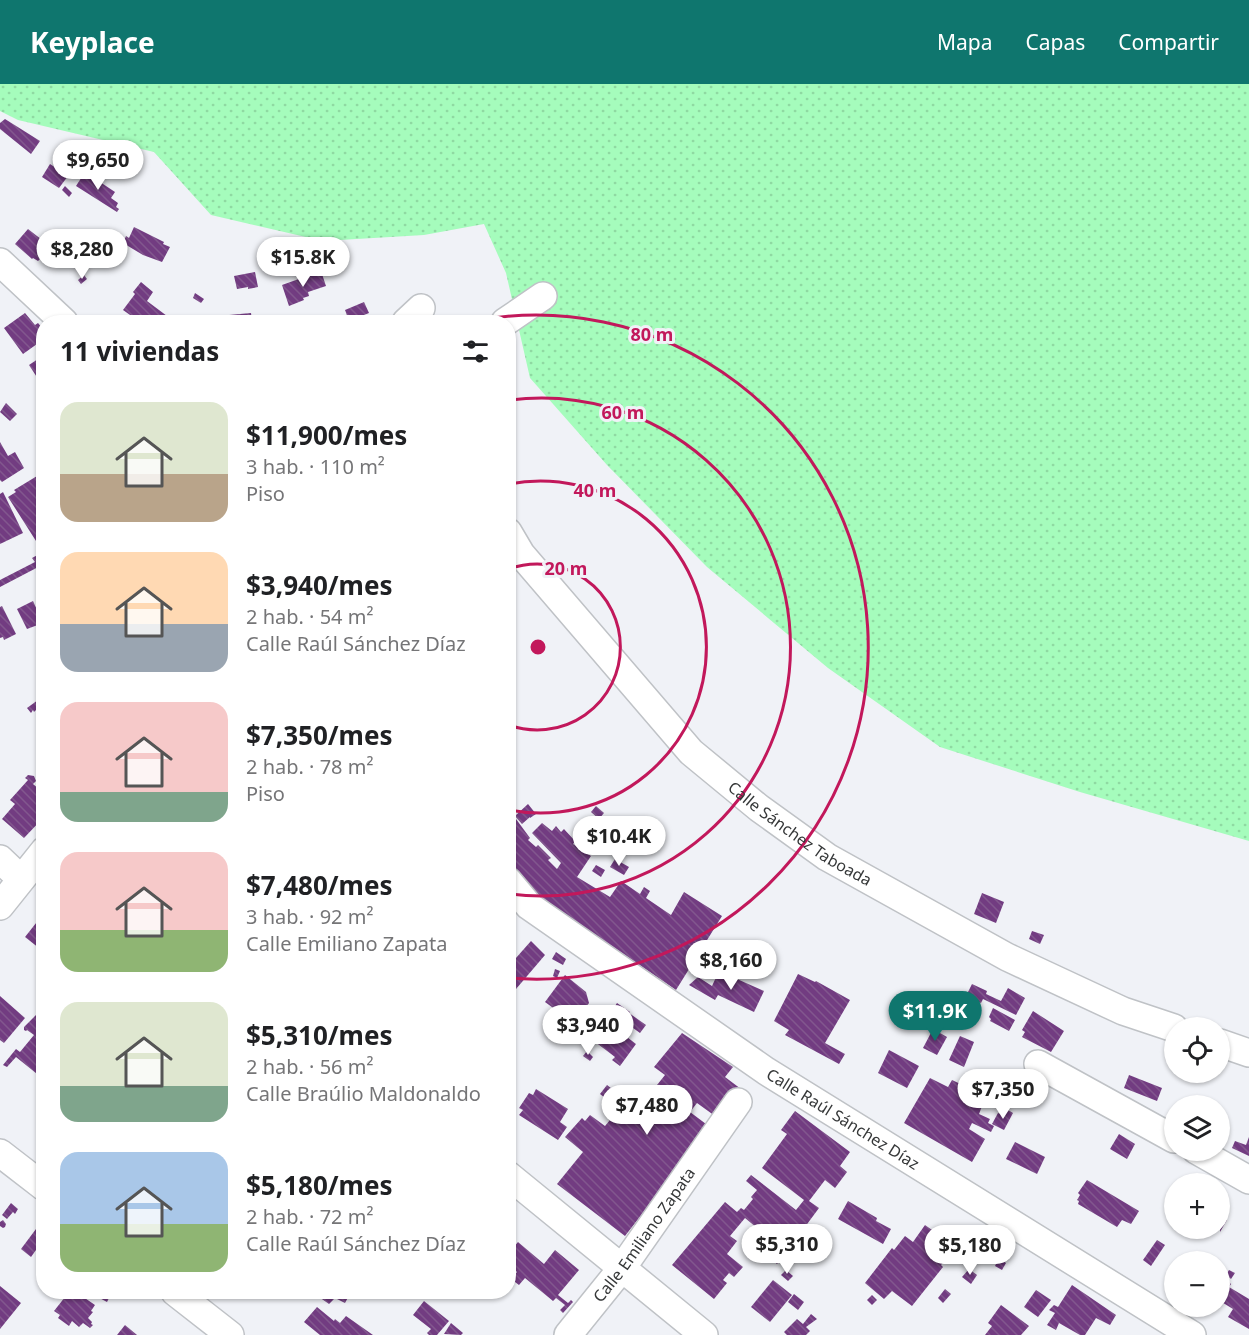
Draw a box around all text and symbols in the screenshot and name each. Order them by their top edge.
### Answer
text: Keyplace [30,23,155,61]
text: Mapa [937,28,993,56]
text: Capas [1026,28,1085,56]
text: Compartir [1118,28,1219,56]
pin: $9,650 [49,140,147,191]
text: $9,650 [67,146,129,173]
pin: $8,280 [33,229,131,280]
text: $8,280 [51,235,113,262]
pin: $15.8K [254,237,352,288]
text: $15.8K [271,243,335,270]
text: 80 m [631,322,673,346]
text: 11 viviendas [60,333,219,369]
icon: filters [459,335,492,368]
text: 60 m [602,400,644,424]
text: $11,900/mes [246,417,407,453]
icon: home [108,426,180,498]
text: 3 hab. · 110 m² [246,453,385,480]
text: 40 m [574,478,616,502]
text: Piso [246,480,285,507]
text: 20 m [545,556,587,580]
text: $3,940/mes [246,567,392,603]
icon: home [108,576,180,648]
text: 2 hab. · 54 m² [246,603,373,630]
text: Calle Raúl Sánchez Díaz [246,630,466,657]
centre of rings [528,637,548,657]
text: $7,350/mes [246,717,392,753]
icon: home [108,726,180,798]
text: 2 hab. · 78 m² [246,753,373,780]
street label: Calle Sánchez Taboada [724,776,876,891]
text: Piso [246,780,285,807]
pin: $10.4K [570,816,668,867]
text: $10.4K [587,822,651,849]
text: $7,480/mes [246,867,392,903]
icon: home [108,876,180,948]
text: 3 hab. · 92 m² [246,903,373,930]
text: Calle Emiliano Zapata [246,930,447,957]
pin: $8,160 [682,940,780,991]
text: $8,160 [700,946,762,973]
pin: $11.9K [886,991,984,1042]
text: $11.9K [903,997,967,1024]
pin: $3,940 [539,1005,637,1056]
text: $3,940 [557,1011,619,1038]
text: $5,310/mes [246,1017,392,1053]
map controls [1164,1017,1230,1317]
button: locate [1164,1017,1230,1083]
icon: home [108,1026,180,1098]
text: 2 hab. · 56 m² [246,1053,373,1080]
street label: Calle Raúl Sánchez Díaz [762,1063,924,1174]
pin: $7,350 [954,1069,1052,1120]
text: $7,350 [972,1075,1034,1102]
text: Calle Braúlio Maldonaldo [246,1080,481,1107]
pin: $7,480 [598,1085,696,1136]
text: $7,480 [616,1091,678,1118]
button: layers [1164,1095,1230,1161]
street label: Calle Emiliano Zapata [588,1163,700,1307]
text: $5,180/mes [246,1167,392,1203]
button: + [1164,1173,1230,1239]
icon: home [108,1176,180,1248]
text: 2 hab. · 72 m² [246,1203,373,1230]
pin: $5,310 [738,1224,836,1275]
pin: $5,180 [921,1225,1019,1276]
text: Calle Raúl Sánchez Díaz [246,1230,466,1257]
text: $5,310 [756,1230,818,1257]
text: $5,180 [939,1231,1001,1258]
button: − [1164,1251,1230,1317]

